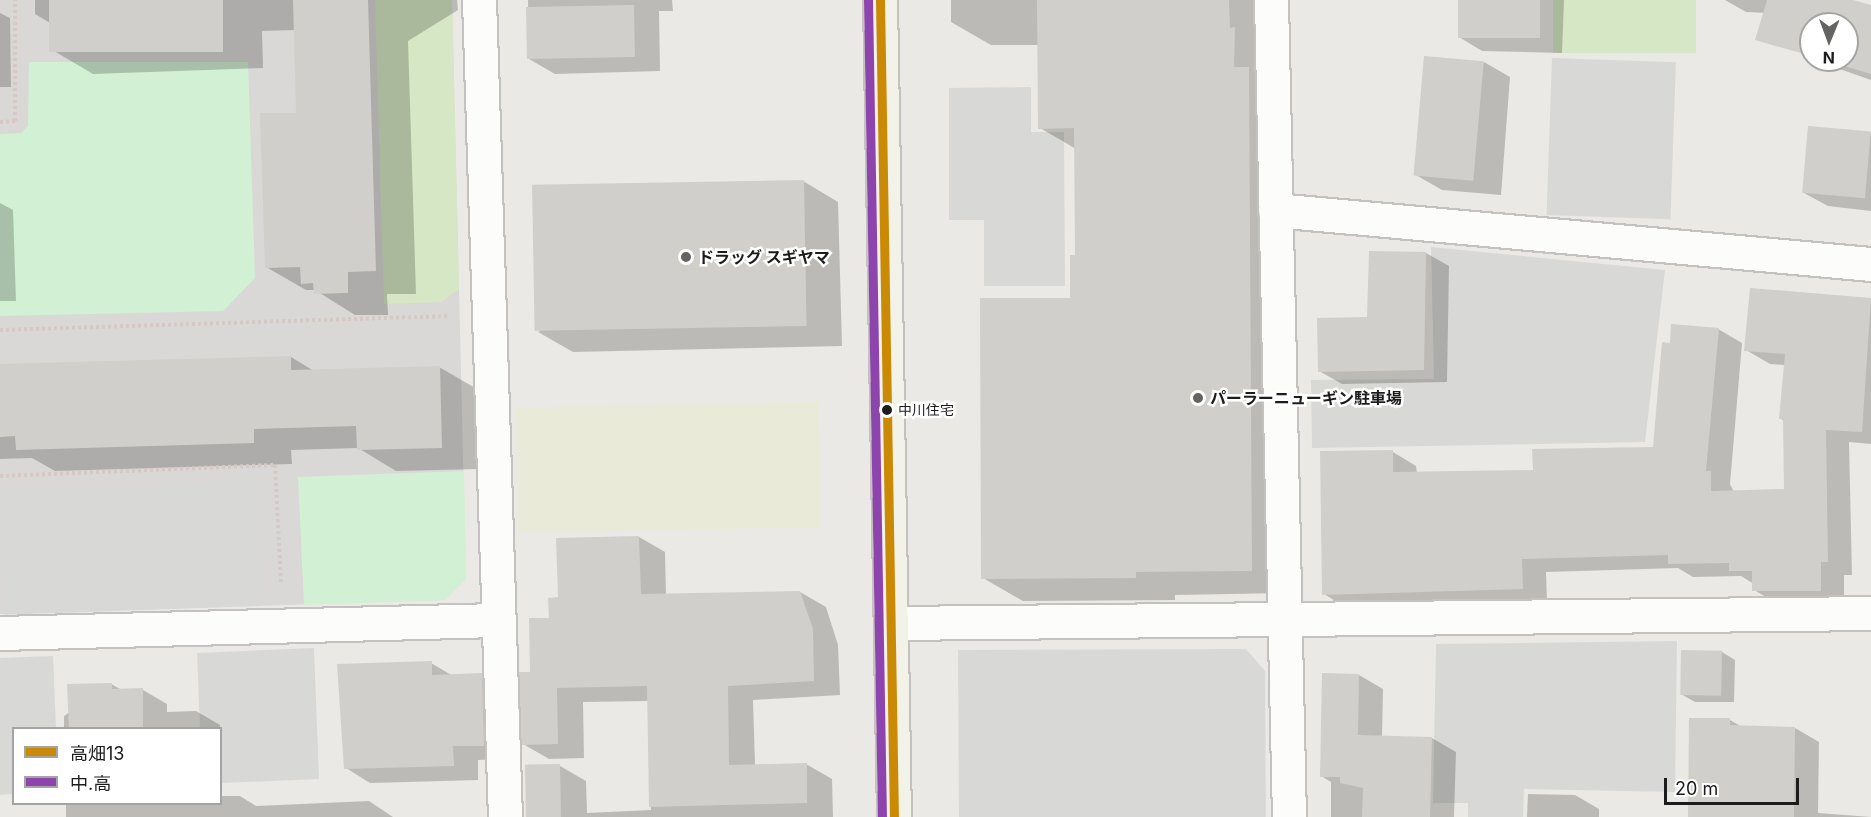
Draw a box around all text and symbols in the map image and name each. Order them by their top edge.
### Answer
north arrow [1799,12,1859,72]
text: N [1822,48,1835,68]
place label: ドラッグ スギヤマ [698,247,830,267]
marker: ドラッグ スギヤマ [679,250,693,264]
place label: パーラーニューギン駐車場 [1210,388,1402,408]
marker: パーラーニューギン駐車場 [1191,391,1205,405]
place label: 中川住宅 [898,402,954,418]
marker: 中川住宅 [881,404,893,416]
legend [12,727,222,805]
text: 高畑13 [70,743,124,764]
scale bar [1667,766,1802,804]
text: 中.高 [70,773,111,794]
text: 20 m [1675,778,1718,799]

